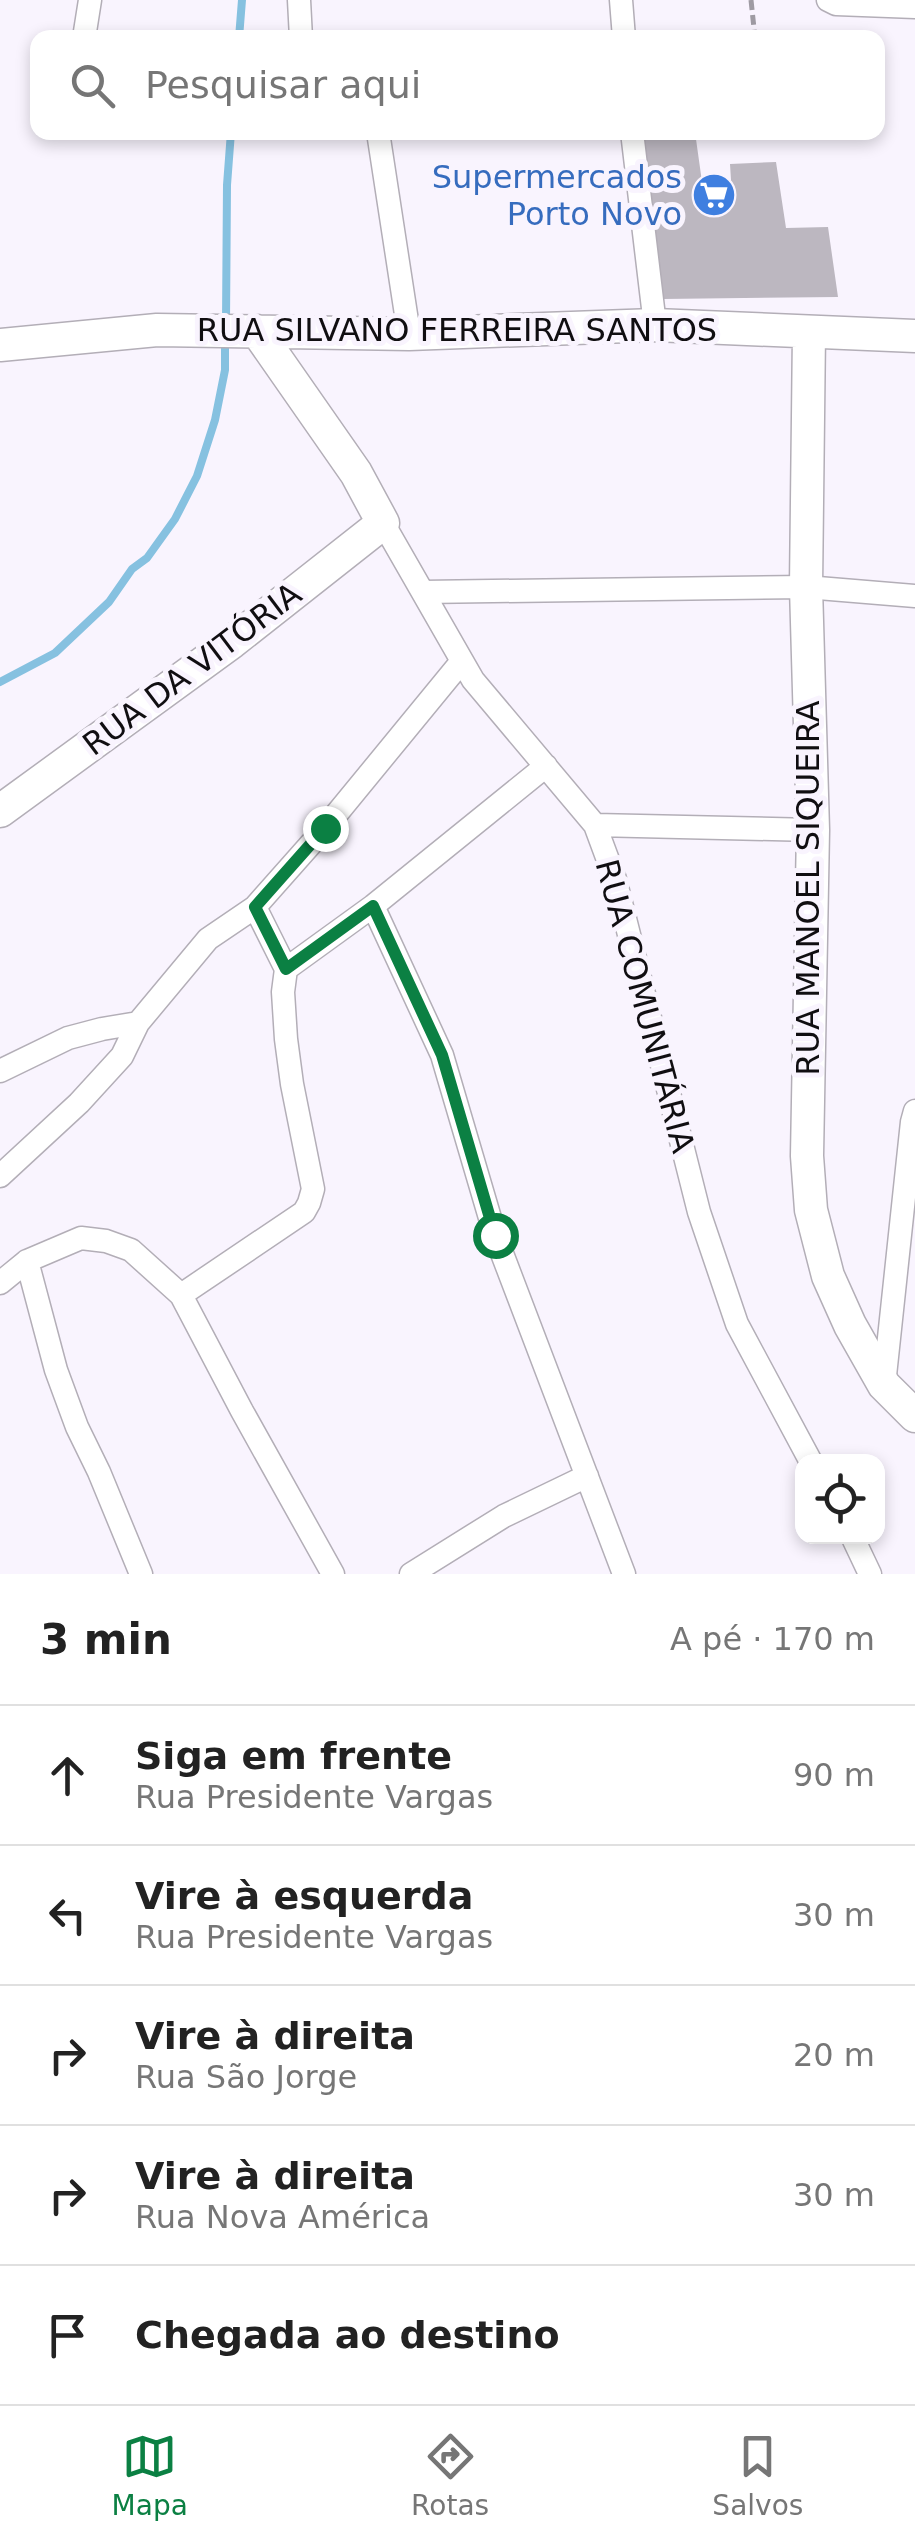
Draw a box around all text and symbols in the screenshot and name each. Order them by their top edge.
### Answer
search box [30,30,885,140]
icon: search [65,58,120,113]
text: Pesquisar aqui [145,63,421,107]
place label: Supermercados Porto Novo [432,158,682,233]
supermarket icon: Supermercados Porto Novo [691,172,737,218]
street label: RUA SILVANO FERREIRA SANTOS [197,311,717,349]
street label: RUA DA VITÓRIA [75,574,309,763]
street label: RUA MANOEL SIQUEIRA [789,700,827,1076]
route end [303,806,349,852]
street label: RUA COMUNITÁRIA [588,855,702,1157]
route start [473,1213,519,1259]
map controls [795,1454,885,1544]
button: locate [795,1454,885,1544]
text: 3 min [40,1615,172,1664]
text: A pé · 170 m [670,1620,875,1658]
text: Siga em frente [135,1734,452,1778]
icon: ahead [40,1748,95,1803]
text: 90 m [793,1756,875,1794]
text: Rua Presidente Vargas [135,1778,493,1816]
text: Vire à esquerda [135,1874,473,1918]
icon: left [40,1888,95,1943]
text: 30 m [793,1896,875,1934]
text: Rua Presidente Vargas [135,1918,493,1956]
text: Vire à direita [135,2014,415,2058]
icon: right [40,2028,95,2083]
text: 20 m [793,2036,875,2074]
text: Rua São Jorge [135,2058,357,2096]
text: Vire à direita [135,2154,415,2198]
icon: right [40,2168,95,2223]
text: 30 m [793,2176,875,2214]
text: Rua Nova América [135,2198,430,2236]
icon: arrive [40,2308,95,2363]
text: Chegada ao destino [135,2313,560,2357]
tab: Mapa [112,2429,188,2522]
tab: Rotas [411,2429,489,2522]
tab: Salvos [712,2429,803,2522]

